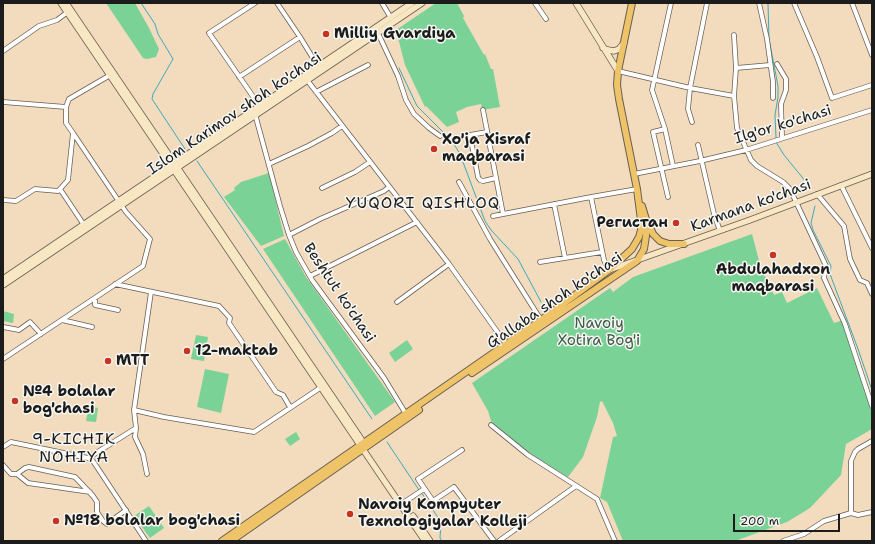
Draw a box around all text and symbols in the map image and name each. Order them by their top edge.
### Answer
place label: Milliy Gvardiya [334,25,456,43]
marker: Milliy Gvardiya [321,29,331,39]
street label: Islom Karimov shoh ko'chasi [144,49,326,179]
street label: Ilg'or ko'chasi [732,102,834,148]
place label: Xo'ja Xisraf maqbarasi [442,131,530,166]
marker: Xo'ja Xisraf maqbarasi [429,144,439,154]
street label: Karmana ko'chasi [688,176,814,236]
district label: YUQORI QISHLOQ [346,194,500,214]
place label: Регистан [597,214,668,232]
marker: Регистан [671,218,681,228]
street label: Beshtut ko'chasi [299,240,379,346]
street label: G'allaba shoh ko'chasi [484,249,626,353]
marker: Abdulahadxon maqbarasi [768,250,778,260]
place label: Abdulahadxon maqbarasi [716,261,830,296]
park label: Navoiy Xotira Bog'i [558,315,640,350]
place label: 12-maktab [195,342,278,360]
marker: 12-maktab [182,346,192,356]
place label: MTT [116,352,149,370]
marker: MTT [103,356,113,366]
place label: №4 bolalar bog'chasi [23,383,115,418]
marker: №4 bolalar bog'chasi [10,396,20,406]
district label: 9-KICHIK NOHIYA [32,430,116,468]
place label: Navoiy Kompyuter Texnologiyalar Kolleji [358,496,527,531]
scale bar [735,506,842,532]
marker: Navoiy Kompyuter Texnologiyalar Kolleji [345,509,355,519]
place label: №18 bolalar bog'chasi [64,512,240,530]
text: 200 m [740,513,779,529]
marker: №18 bolalar bog'chasi [51,516,61,526]

